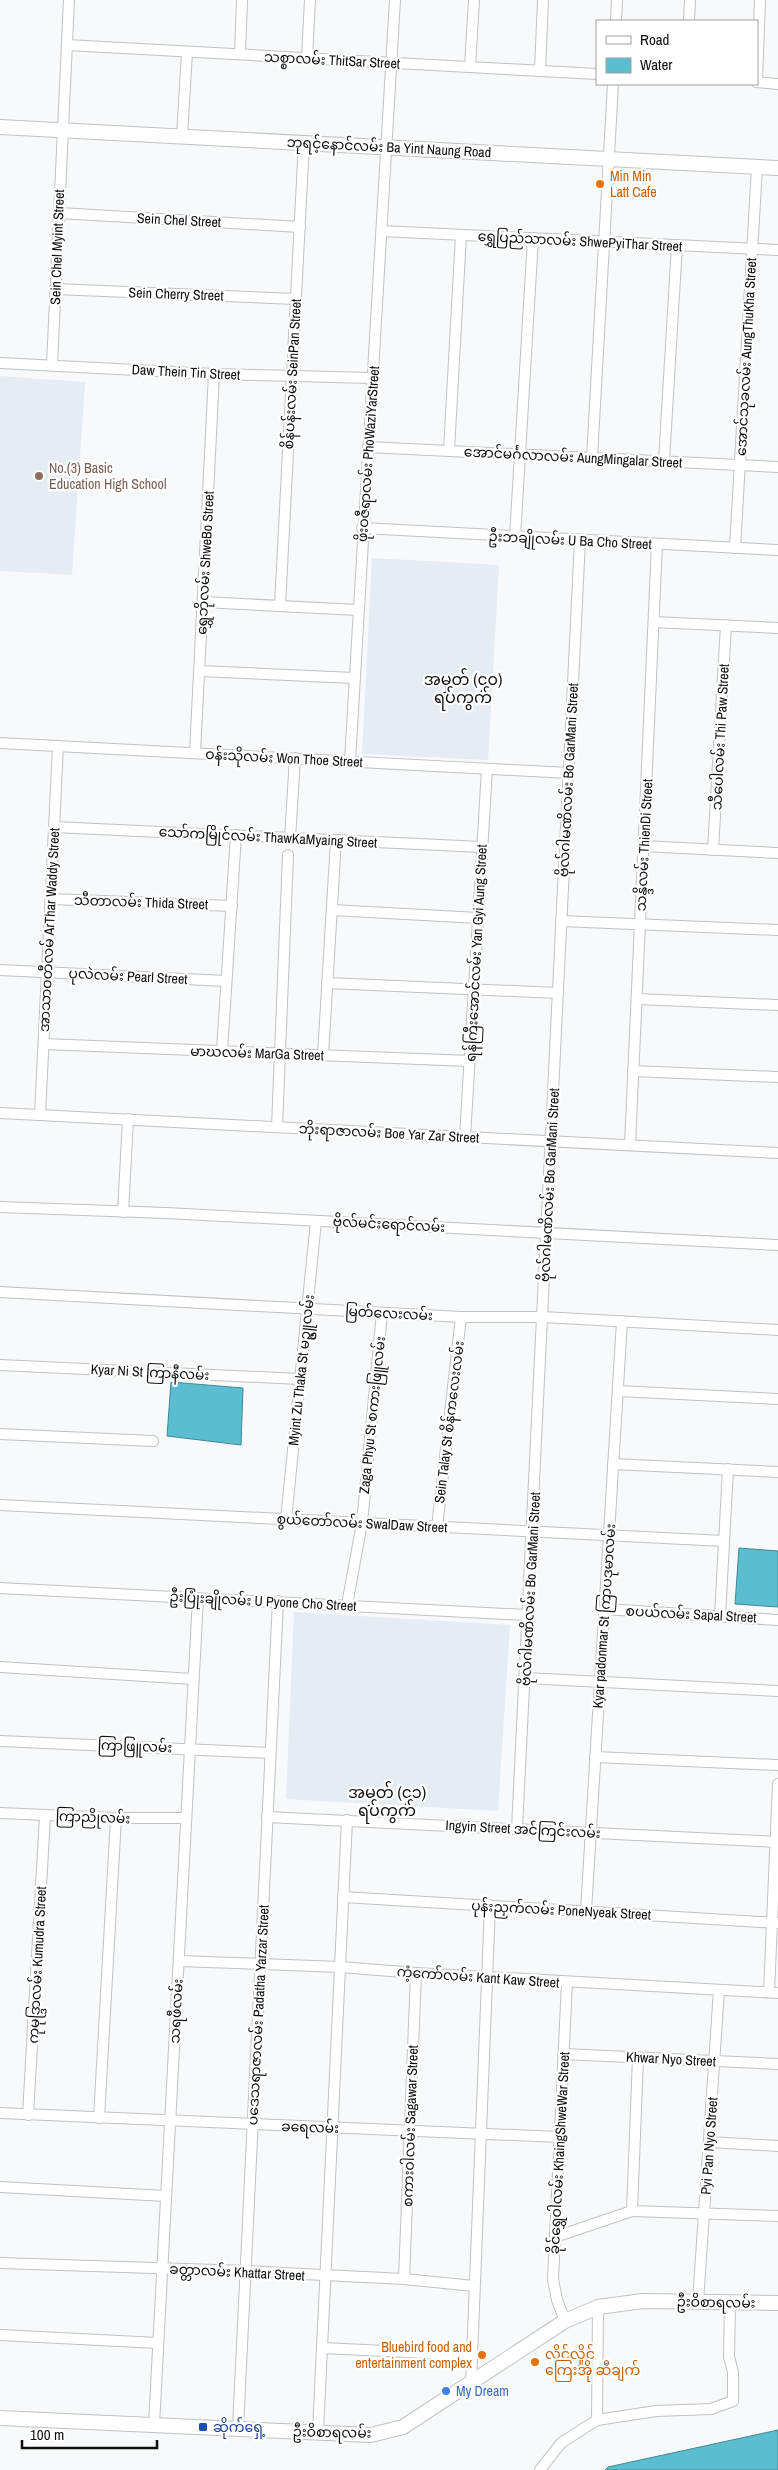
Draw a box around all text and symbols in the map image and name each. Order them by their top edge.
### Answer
legend [596,20,758,85]
text: Road [640,29,669,50]
street label: သစ္စာလမ်း ThitSar Street [263,46,401,76]
text: Water [640,54,672,75]
street label: ဘုရင့်နောင်လမ်း Ba Yint Naung Road [286,132,492,164]
place label: Min Min Latt Cafe [610,167,657,201]
marker: Min Min Latt Cafe [594,178,606,190]
street label: Sein Chel Myint Street [46,189,68,305]
street label: Sein Chel Street [136,209,222,231]
street label: ရွှေပြည်သာလမ်း ShwePyiThar Street [477,226,683,258]
street label: အောင်သုခလမ်း AungThuKha Street [731,257,763,457]
street label: Sein Cherry Street [128,283,224,305]
street label: စိန်ပန်းလမ်း SeinPan Street [278,298,308,450]
street label: Daw Thein Tin Street [131,360,241,384]
street label: ဖိုးဝဇီရာလမ်း PhoWaziYarStreet [352,365,386,543]
street label: အောင်မင်္ဂလာလမ်း AungMingalar Street [463,441,683,472]
place label: No.(3) Basic Education High School [49,459,166,493]
marker: No.(3) Basic Education High School [33,470,45,482]
street label: ရွှေဘိုလမ်း ShweBo Street [191,491,221,635]
street label: ဦးဘချိုလမ်း U Ba Cho Street [488,526,652,556]
street label: သီပေါလမ်း Thi Paw Street [706,663,733,811]
district label: အမှတ် (၄၀) ရပ်ကွက် [424,668,502,711]
street label: ဗိုလ်ဂါမဏိလမ်း Bo GarMani Street [553,682,585,878]
street label: ဝန်းသိုလမ်း Won Thoe Street [205,744,363,774]
street label: သန္ဒိလမ်း ThienDi Street [631,778,660,912]
street label: သော်ကမြိုင်လမ်း ThawKaMyaing Street [158,821,378,855]
street label: အာသာဝတီလမ် ArThar Waddy Street [34,827,63,1033]
street label: ရန်ကြီးအောင်လမ်း Yan Gyi Aung Street [460,844,494,1062]
street label: သီတာလမ်း Thida Street [74,890,208,913]
street label: ပုလဲလမ်း Pearl Street [68,963,188,991]
street label: မာဃလမ်း MarGa Street [190,1041,324,1064]
street label: ဗိုလ်ဂါမဏိလမ်း Bo GarMani Street [534,1087,566,1283]
street label: ဘိုးရာဇာလမ်း Boe Yar Zar Street [298,1118,480,1150]
street label: ဗိုလ်မင်းရောင်လမ်း [332,1211,446,1239]
street label: Myint Zu Thaka St မဥ္ဇူလမ်း [283,1293,321,1447]
street label: မြတ်လေးလမ်း [345,1301,433,1327]
street label: Zaga Phyu St စကားဖြူလမ်း [354,1335,392,1495]
street label: Sein Talay St စိန်ကလေးလမ်း [429,1340,471,1505]
street label: Kyar Ni St ကြာနီလမ်း [90,1359,210,1387]
street label: ဗိုလ်ဂါမဏိလမ်း Bo GarMani Street [515,1491,547,1687]
street label: စွယ်တော်လမ်း SwalDaw Street [276,1509,448,1538]
street label: Kyar padonmar St ကြာပဒုမာလမ်း [588,1523,622,1709]
street label: ဦးပြုံးချိုလမ်း U Pyone Cho Street [169,1586,357,1618]
street label: စပယ်လမ်း Sapal Street [625,1601,757,1626]
street label: ကြာဖြူလမ်း [97,1735,173,1759]
district label: အမှတ် (၄၁) ရပ်ကွက် [348,1781,426,1824]
street label: ကြာညိုလမ်း [55,1806,131,1830]
street label: Ingyin Street အင်ကြင်းလမ်း [445,1815,601,1845]
street label: ကုမုဒ္ဒြာလမ်း Kumudra Street [23,1886,53,2044]
street label: ပုန်းညှက်လမ်း PoneNyeak Street [471,1895,651,1927]
street label: ပဒေသရာဇာလမ်း Padatha Yarzar Street [242,1904,276,2126]
street label: ကံ့ကော်လမ်း Kant Kaw Street [396,1961,560,1993]
street label: သရဖီလမ်း [164,1978,190,2044]
street label: စကားဝါလမ်း Sagawar Street [397,2045,422,2207]
street label: Khwar Nyo Street [626,2048,716,2070]
street label: ခိုင်ရွှေဝါလမ်း KhaingShweWar Street [544,2051,576,2255]
street label: Pyi Pan Nyo Street [697,2097,721,2195]
street label: ခရေလမ်း [281,2116,339,2140]
street label: ခတ္တာလမ်း Khattar Street [169,2258,305,2288]
street label: ဦးဝိစာရလမ်း [676,2291,756,2315]
place label: Bluebird food and entertainment complex [355,2338,472,2372]
place label: လှိုင်လှိုင် ကြေးအို ဆီချက် [545,2344,640,2382]
marker: Bluebird food and entertainment complex [476,2349,488,2361]
marker: လှိုင်လှိုင် ကြေးအို ဆီချက် [529,2356,541,2368]
place label: My Dream [456,2382,509,2400]
marker: My Dream [440,2385,452,2397]
place label: ဆိုက်ရှေ့ [213,2417,266,2439]
scale bar [22,2418,158,2450]
marker: ဆိုက်ရှေ့ [197,2421,209,2433]
street label: ဦးဝိစာရလမ်း [292,2421,372,2445]
text: 100 m [30,2424,64,2445]

